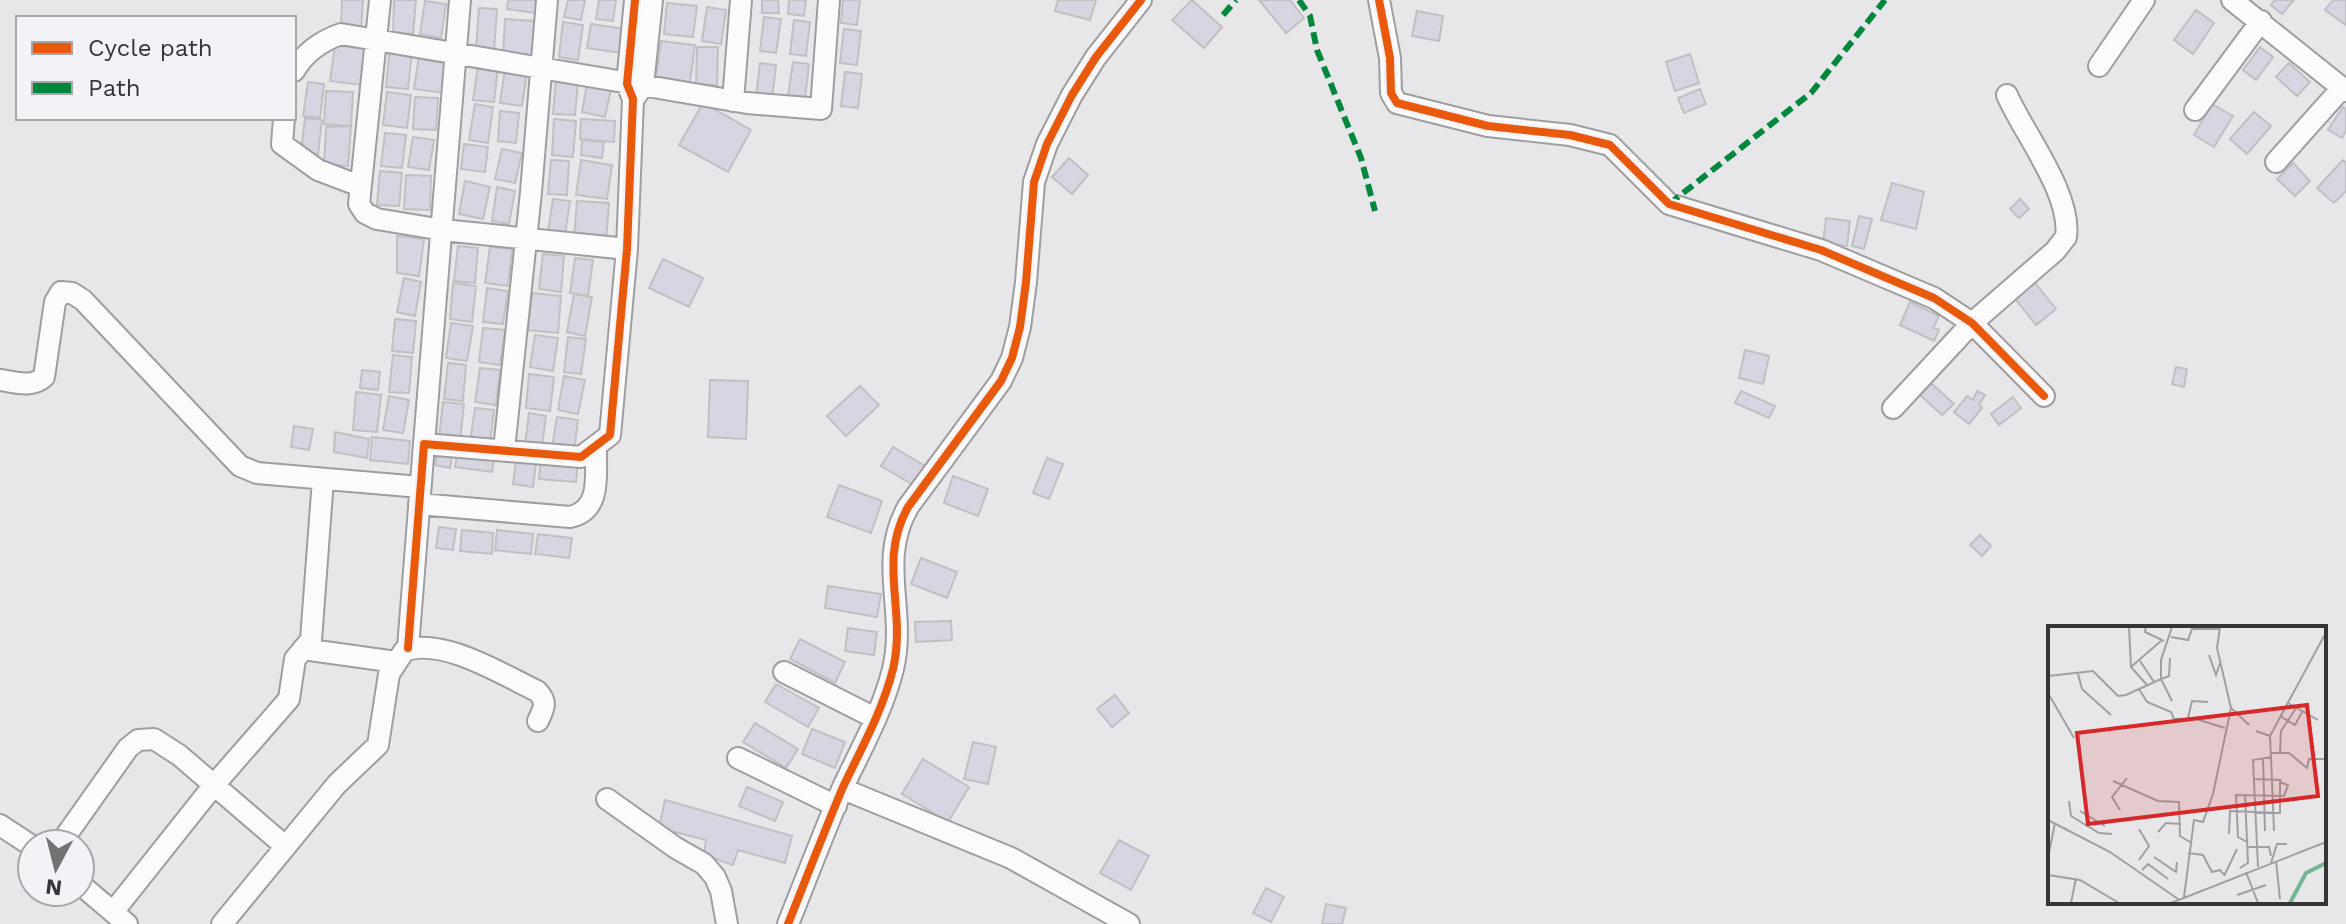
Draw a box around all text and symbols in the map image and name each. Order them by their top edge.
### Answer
legend [16,16,296,120]
text: Cycle path [88,34,213,62]
text: Path [88,74,141,102]
inset map [2048,626,2326,904]
north arrow [16,828,96,908]
text: N [44,874,63,901]

